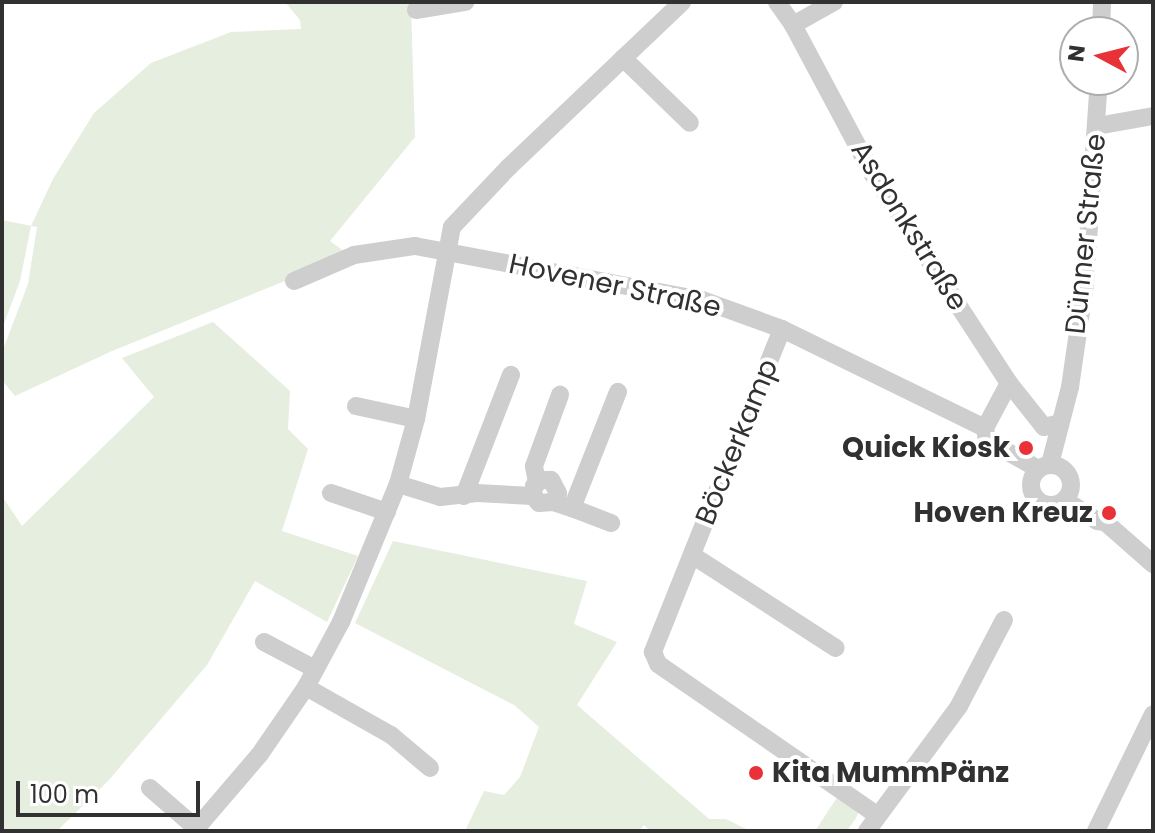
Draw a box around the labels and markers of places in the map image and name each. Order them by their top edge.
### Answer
place label: Quick Kiosk [842,431,1010,465]
marker: Quick Kiosk [1017,439,1035,457]
place label: Hoven Kreuz [914,496,1093,530]
marker: Hoven Kreuz [1100,504,1118,522]
place label: Kita MummPänz [772,756,1009,790]
marker: Kita MummPänz [747,764,765,782]

